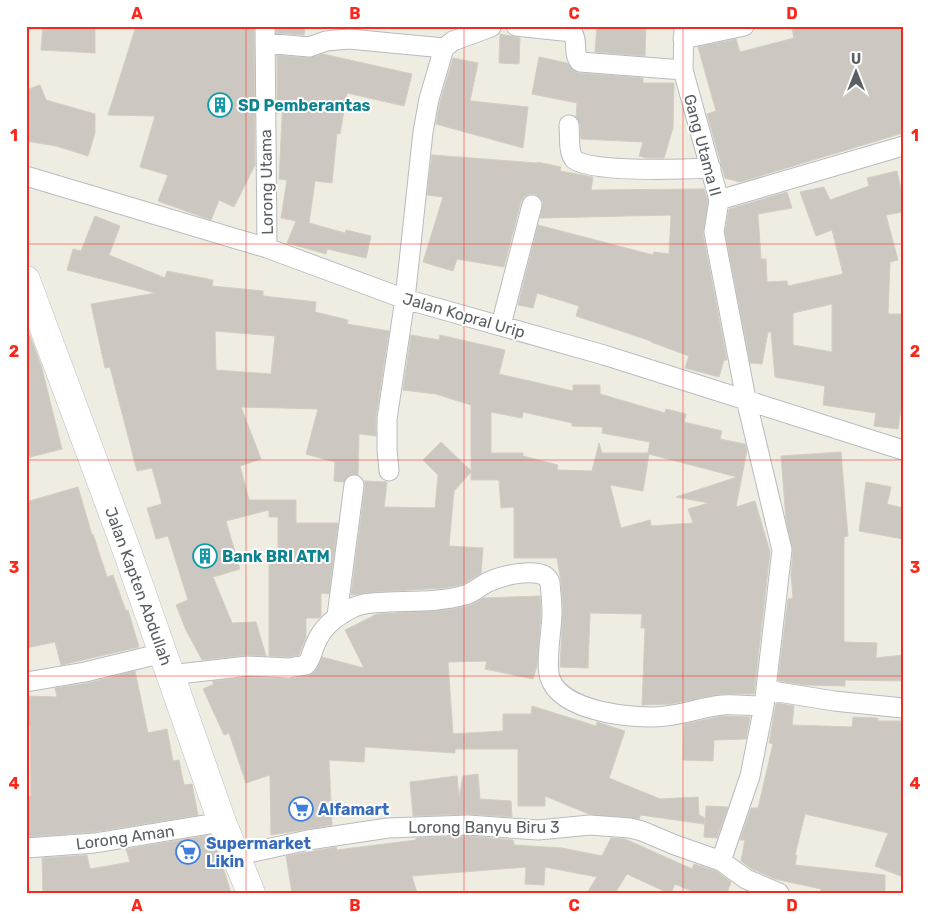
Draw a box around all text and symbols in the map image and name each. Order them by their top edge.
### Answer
text: A [131,4,143,23]
text: B [349,4,361,23]
text: C [568,4,580,23]
text: D [786,4,798,23]
north arrow [832,48,882,98]
text: U [851,51,861,68]
building icon: SD Pemberantas [207,92,233,118]
street label: Gang Utama II [680,92,725,198]
place label: SD Pemberantas [238,96,371,115]
text: 1 [10,126,18,145]
text: 1 [911,126,919,145]
street label: Lorong Utama [256,129,277,235]
street label: Jalan Kopral Urip [400,289,527,342]
text: 2 [9,342,19,361]
text: 2 [910,342,920,361]
street label: Jalan Kapten Abdullah [101,504,176,668]
building icon: Bank BRI ATM [192,543,218,569]
place label: Bank BRI ATM [222,547,330,566]
text: 3 [9,558,19,577]
text: 3 [910,558,920,577]
text: 4 [9,774,20,793]
text: 4 [910,774,921,793]
supermarket icon: Alfamart [288,796,314,822]
place label: Alfamart [318,800,390,819]
street label: Lorong Banyu Biru 3 [408,818,560,837]
street label: Lorong Aman [75,821,176,854]
place label: Supermarket Likin [206,834,312,871]
supermarket icon: Supermarket Likin [175,839,201,865]
text: A [131,896,143,915]
text: B [349,896,361,915]
text: C [568,896,580,915]
text: D [786,896,798,915]

